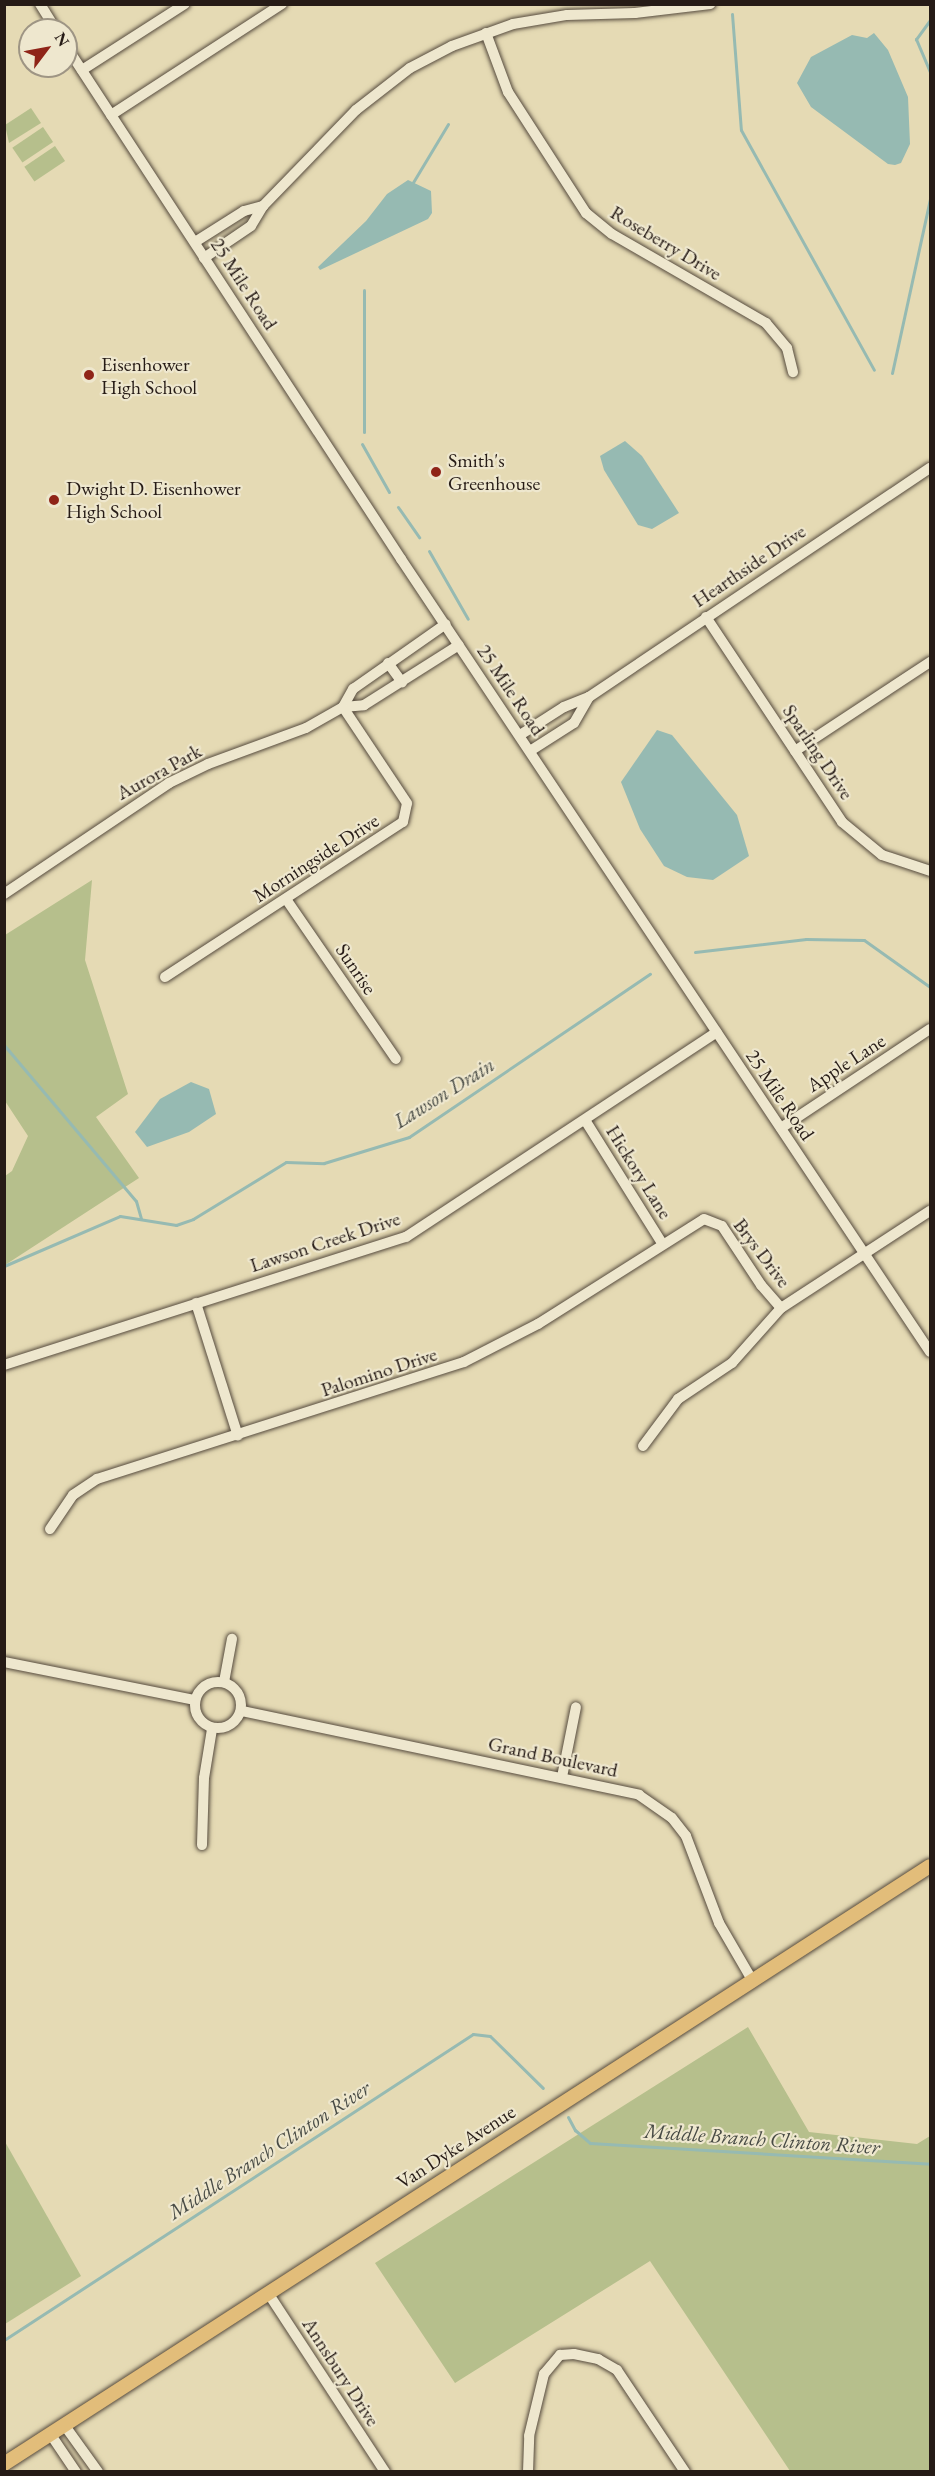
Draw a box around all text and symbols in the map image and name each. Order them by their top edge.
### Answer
north arrow [18,18,78,78]
text: N [50,28,74,50]
street label: Roseberry Drive [606,200,726,286]
street label: 25 Mile Road [205,234,283,334]
place label: Eisenhower High School [101,352,197,399]
marker: Eisenhower High School [82,368,96,382]
place label: Smith's Greenhouse [448,448,540,495]
marker: Smith's Greenhouse [429,465,443,479]
place label: Dwight D. Eisenhower High School [66,476,241,523]
marker: Dwight D. Eisenhower High School [47,493,61,507]
street label: Hearthside Drive [688,519,810,613]
street label: 25 Mile Road [472,640,550,740]
street label: Sparling Drive [777,700,859,804]
street label: Aurora Park [112,739,206,805]
street label: Morningside Drive [249,808,383,908]
street label: Sunrise [330,939,382,999]
street label: Apple Lane [802,1029,890,1097]
street label: 25 Mile Road [741,1045,819,1145]
water label: Lawson Drain [389,1052,499,1134]
street label: Hickory Lane [601,1121,677,1223]
street label: Lawson Creek Drive [247,1206,403,1278]
street label: Brys Drive [728,1214,796,1292]
street label: Palomino Drive [318,1342,440,1402]
street label: Grand Boulevard [486,1732,620,1782]
water label: Middle Branch Clinton River [163,2075,375,2225]
street label: Van Dyke Avenue [392,2100,520,2194]
water label: Middle Branch Clinton River [643,2118,881,2160]
street label: Annsbury Drive [297,2313,385,2431]

